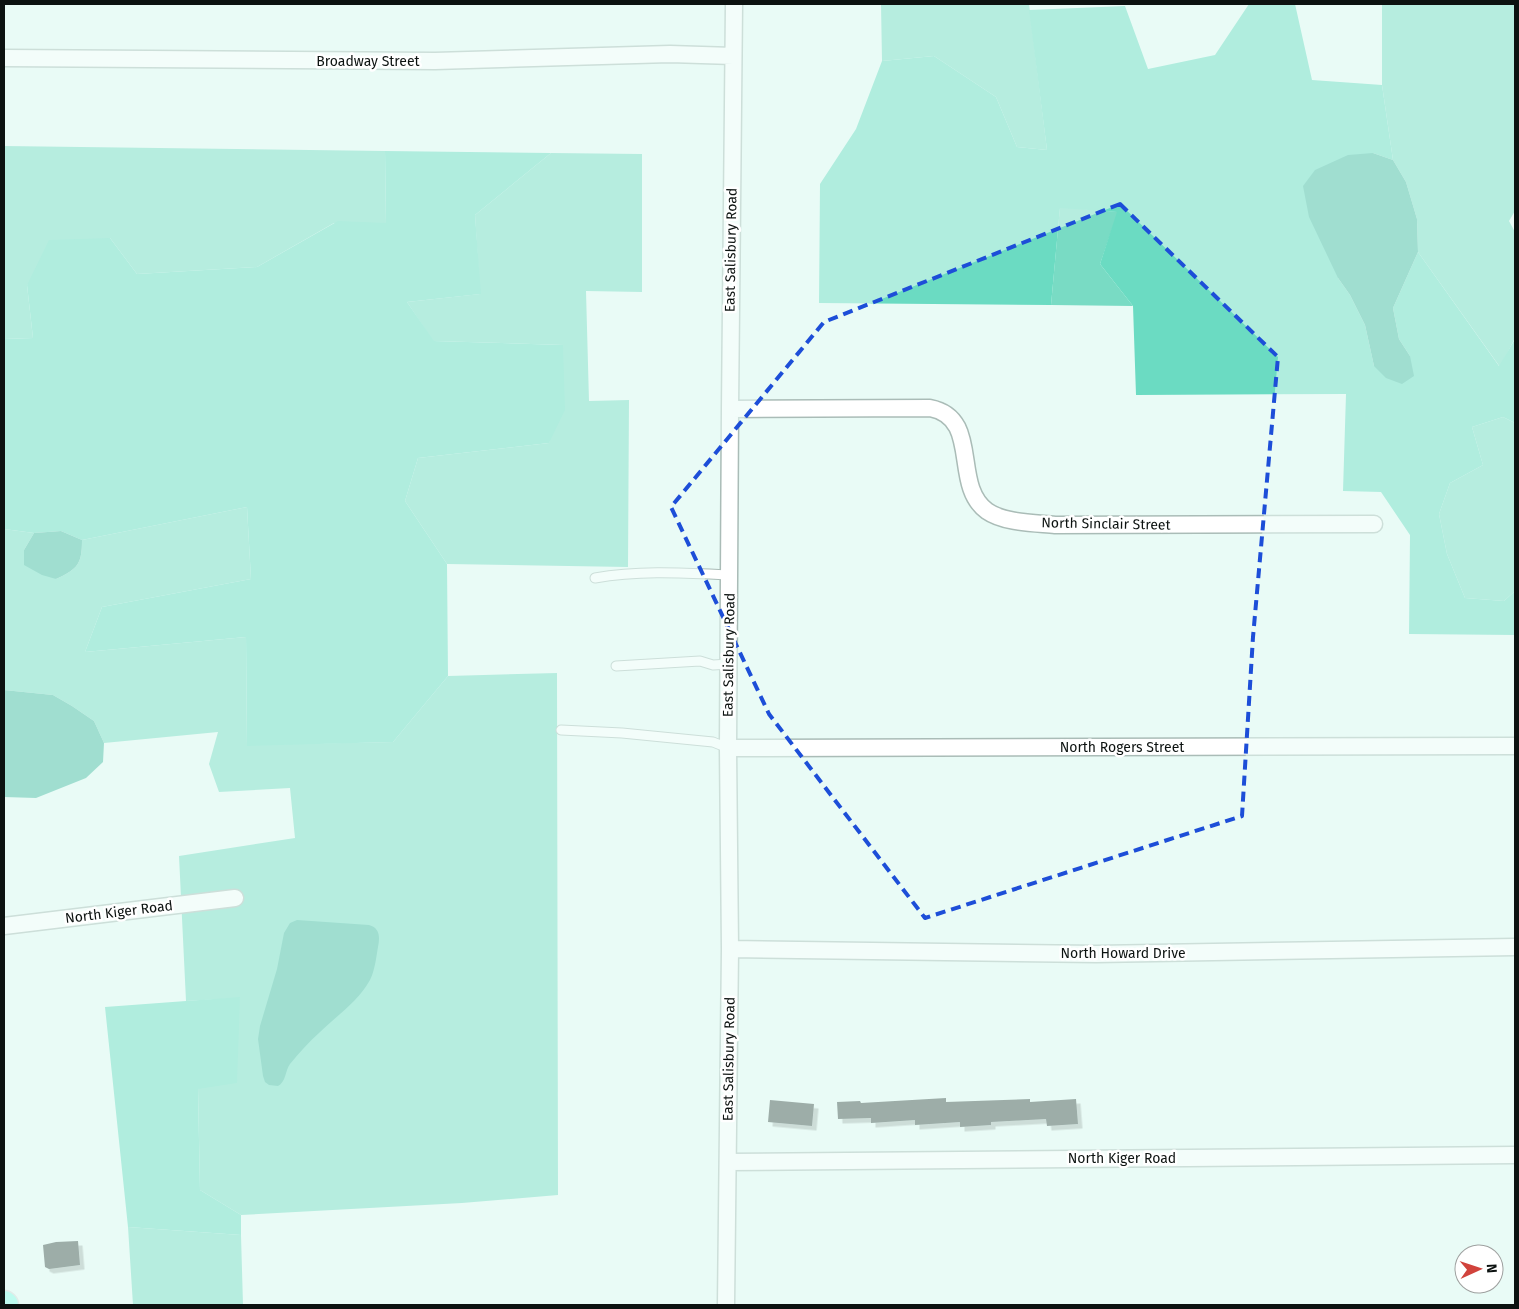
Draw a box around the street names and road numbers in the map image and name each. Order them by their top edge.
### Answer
street label: Broadway Street [316,53,421,70]
street label: East Salisbury Road [721,188,741,312]
street label: North Sinclair Street [1041,514,1172,534]
street label: East Salisbury Road [719,593,739,717]
street label: North Rogers Street [1060,739,1185,756]
street label: North Kiger Road [64,897,174,927]
street label: North Howard Drive [1060,945,1186,962]
street label: East Salisbury Road [719,997,739,1121]
street label: North Kiger Road [1068,1150,1176,1167]

